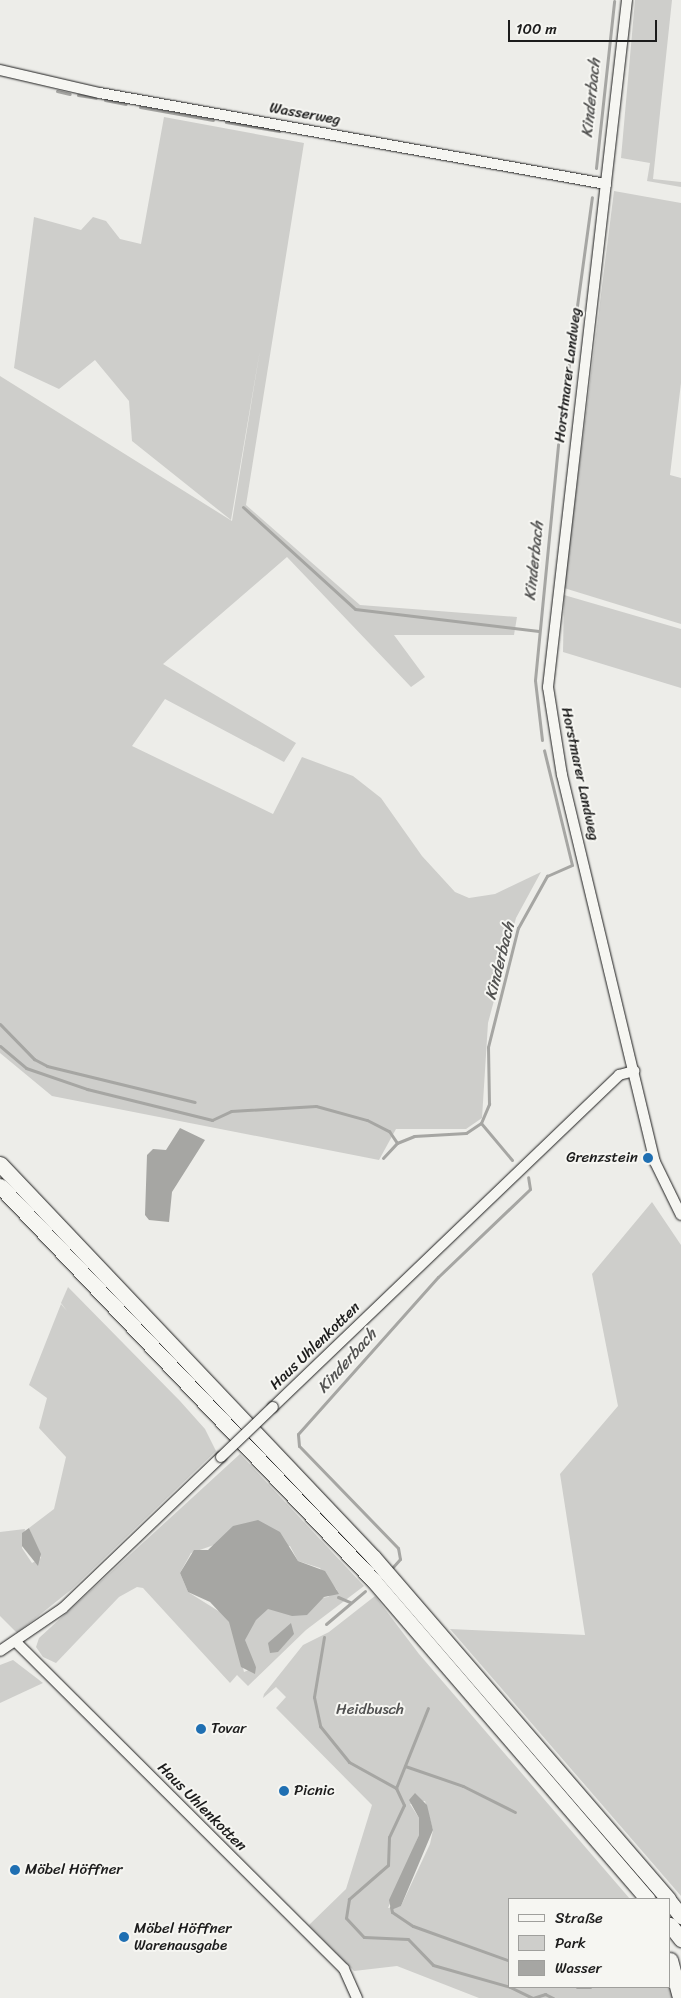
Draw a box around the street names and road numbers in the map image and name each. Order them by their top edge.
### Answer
street label: Wasserweg [268,99,342,129]
street label: Horstmarer Landweg [551,306,585,444]
street label: Horstmarer Landweg [557,706,603,842]
street label: Haus Uhlenkotten [266,1298,364,1394]
street label: Haus Uhlenkotten [154,1759,250,1855]

